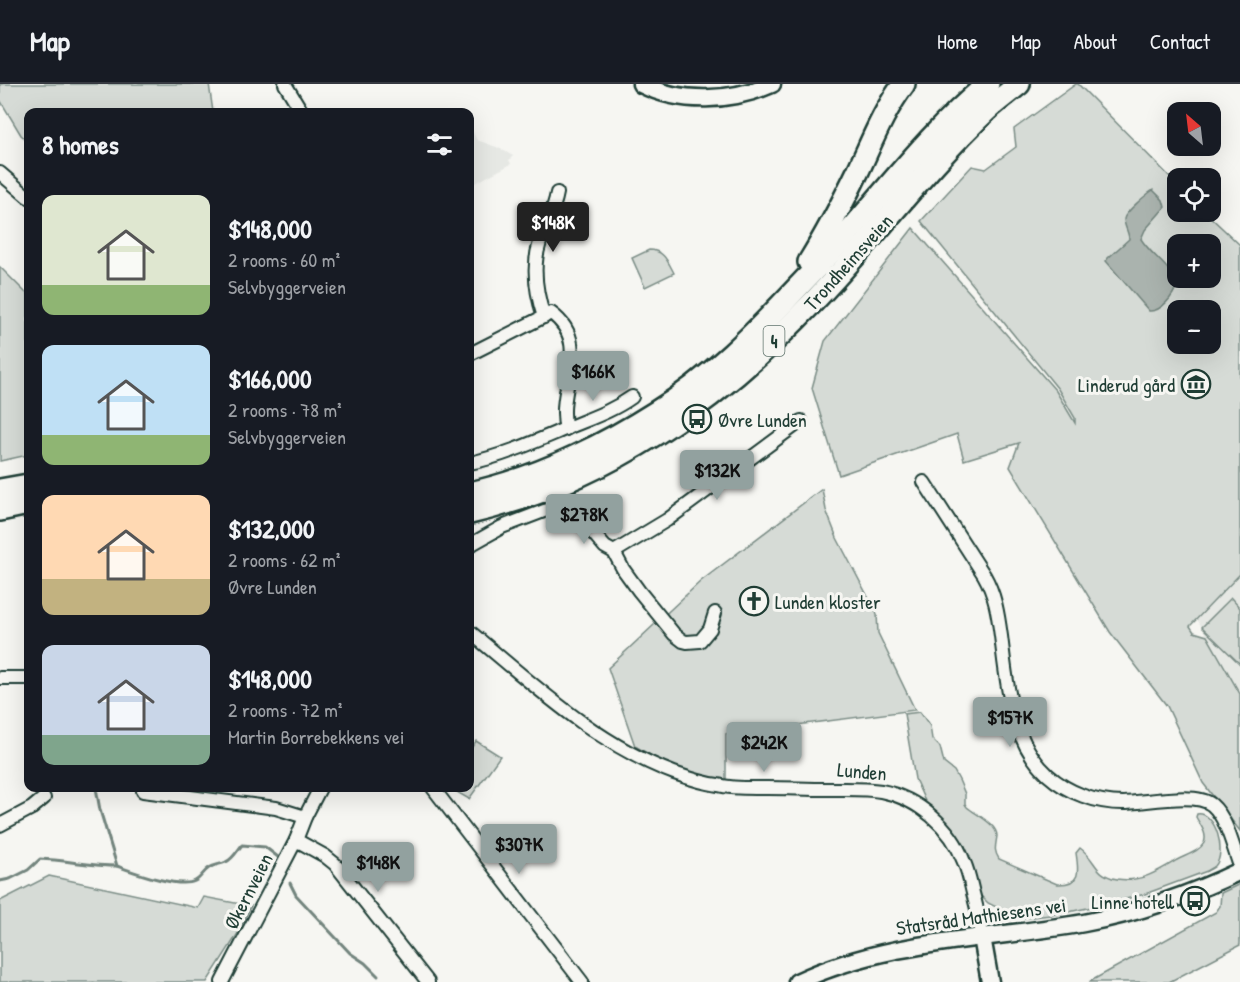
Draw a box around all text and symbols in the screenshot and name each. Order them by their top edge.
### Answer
text: Map [30,22,70,60]
text: Home [937,27,978,56]
text: Map [1011,27,1041,56]
text: About [1074,27,1117,56]
text: Contact [1150,27,1210,56]
north arrow [1167,102,1221,156]
map controls [1167,102,1221,354]
text: 8 homes [42,127,119,162]
icon: filters [423,128,456,161]
button: locate [1167,168,1221,222]
pin: $148K [511,202,595,253]
text: $148K [531,208,575,235]
street label: Trondheimsveien [797,208,899,316]
text: $148,000 [228,211,312,246]
icon: home [90,219,162,291]
button: + [1167,234,1221,288]
text: 2 rooms · 60 m² [228,246,340,273]
text: Selvbyggerveien [228,273,346,300]
button: − [1167,300,1221,354]
road number: 4 [764,326,784,356]
pin: $166K [551,351,635,402]
text: $166K [571,357,615,384]
text: $166,000 [228,361,312,396]
museum icon: Linderud gård [1180,368,1212,400]
icon: home [90,369,162,441]
place label: Linderud gård [1078,371,1175,398]
text: 2 rooms · 78 m² [228,396,342,423]
bus stop icon: Øvre Lunden [681,403,713,435]
place label: Øvre Lunden [718,406,807,433]
text: Selvbyggerveien [228,423,346,450]
pin: $132K [675,450,759,501]
text: $132K [694,456,740,483]
pin: $278K [542,494,626,545]
text: $278K [560,500,608,527]
text: $132,000 [228,511,315,546]
icon: home [90,519,162,591]
text: 2 rooms · 62 m² [228,546,340,573]
text: Øvre Lunden [228,573,317,600]
church icon: Lunden kloster [738,585,770,617]
place label: Lunden kloster [775,588,881,615]
text: $148,000 [228,661,312,696]
icon: home [90,669,162,741]
text: 2 rooms · 72 m² [228,696,342,723]
pin: $157K [968,697,1052,748]
text: $157K [987,703,1033,730]
pin: $242K [722,722,806,773]
text: Martin Borrebekkens vei [228,723,405,750]
text: $242K [741,728,787,755]
street label: Lunden [836,755,888,787]
pin: $307K [477,824,561,875]
text: $307K [495,830,543,857]
pin: $148K [336,842,420,893]
street label: Økernveien [217,848,279,934]
text: $148K [356,848,400,875]
bus stop icon: Linne hotell [1179,885,1211,917]
place label: Linne hotell [1092,888,1174,915]
street label: Statsråd Mathiesens vei [894,891,1068,941]

